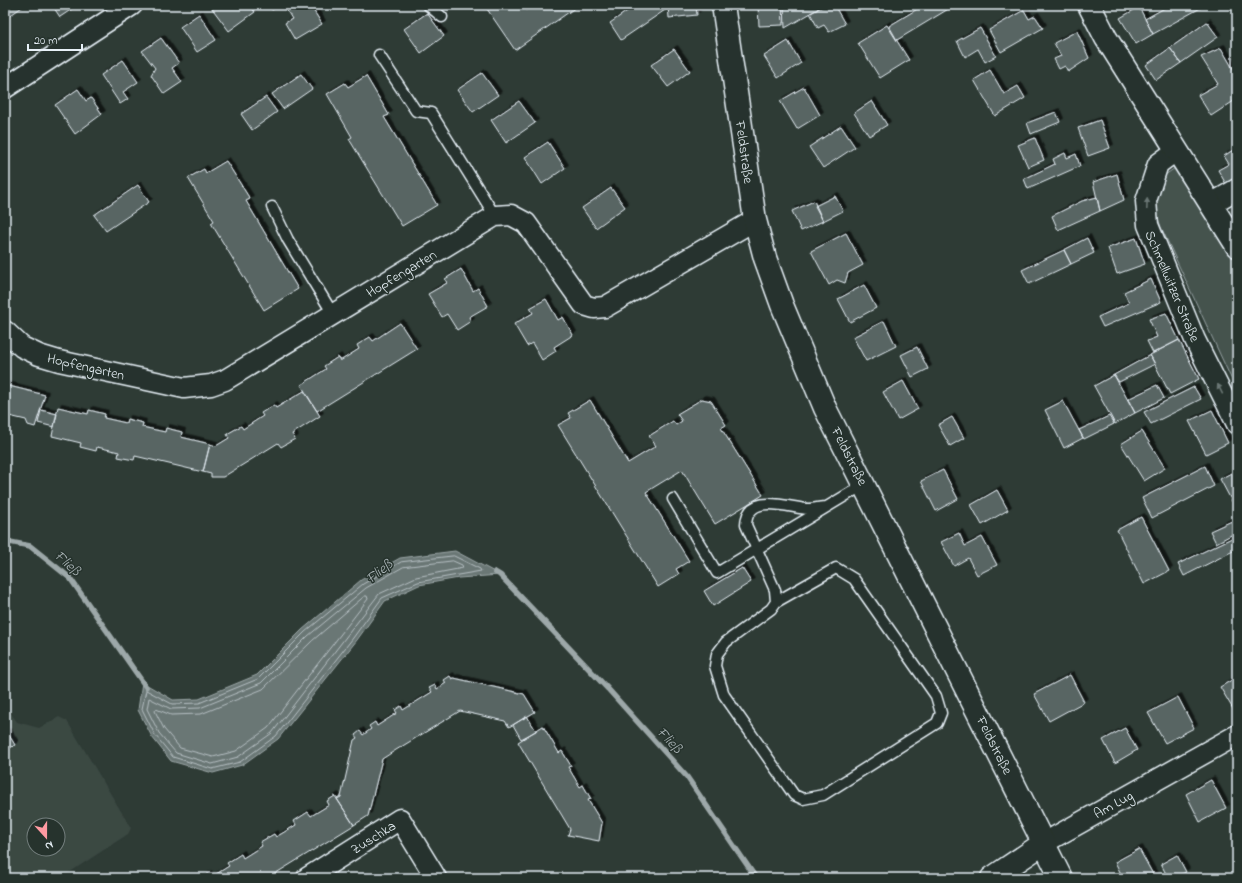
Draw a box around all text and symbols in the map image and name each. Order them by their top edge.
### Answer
scale bar [28,26,82,52]
text: 20 m [34,32,57,50]
street label: Feldstraße [729,119,758,186]
one-way arrow [1144,197,1150,210]
street label: Schmellwitzer Straße [1139,228,1205,346]
street label: Hopfengarten [363,245,442,304]
street label: Hopfengarten [45,348,126,388]
one-way arrow [1217,383,1223,395]
street label: Feldstraße [825,423,873,490]
water label: Fließ [49,546,86,583]
water label: Fließ [361,553,399,590]
street label: Feldstraße [970,712,1018,779]
water label: Fließ [651,722,688,760]
street label: Am Lug [1090,786,1138,826]
street label: Zuschka [347,816,400,860]
north arrow [26,817,66,857]
text: N [43,837,56,854]

